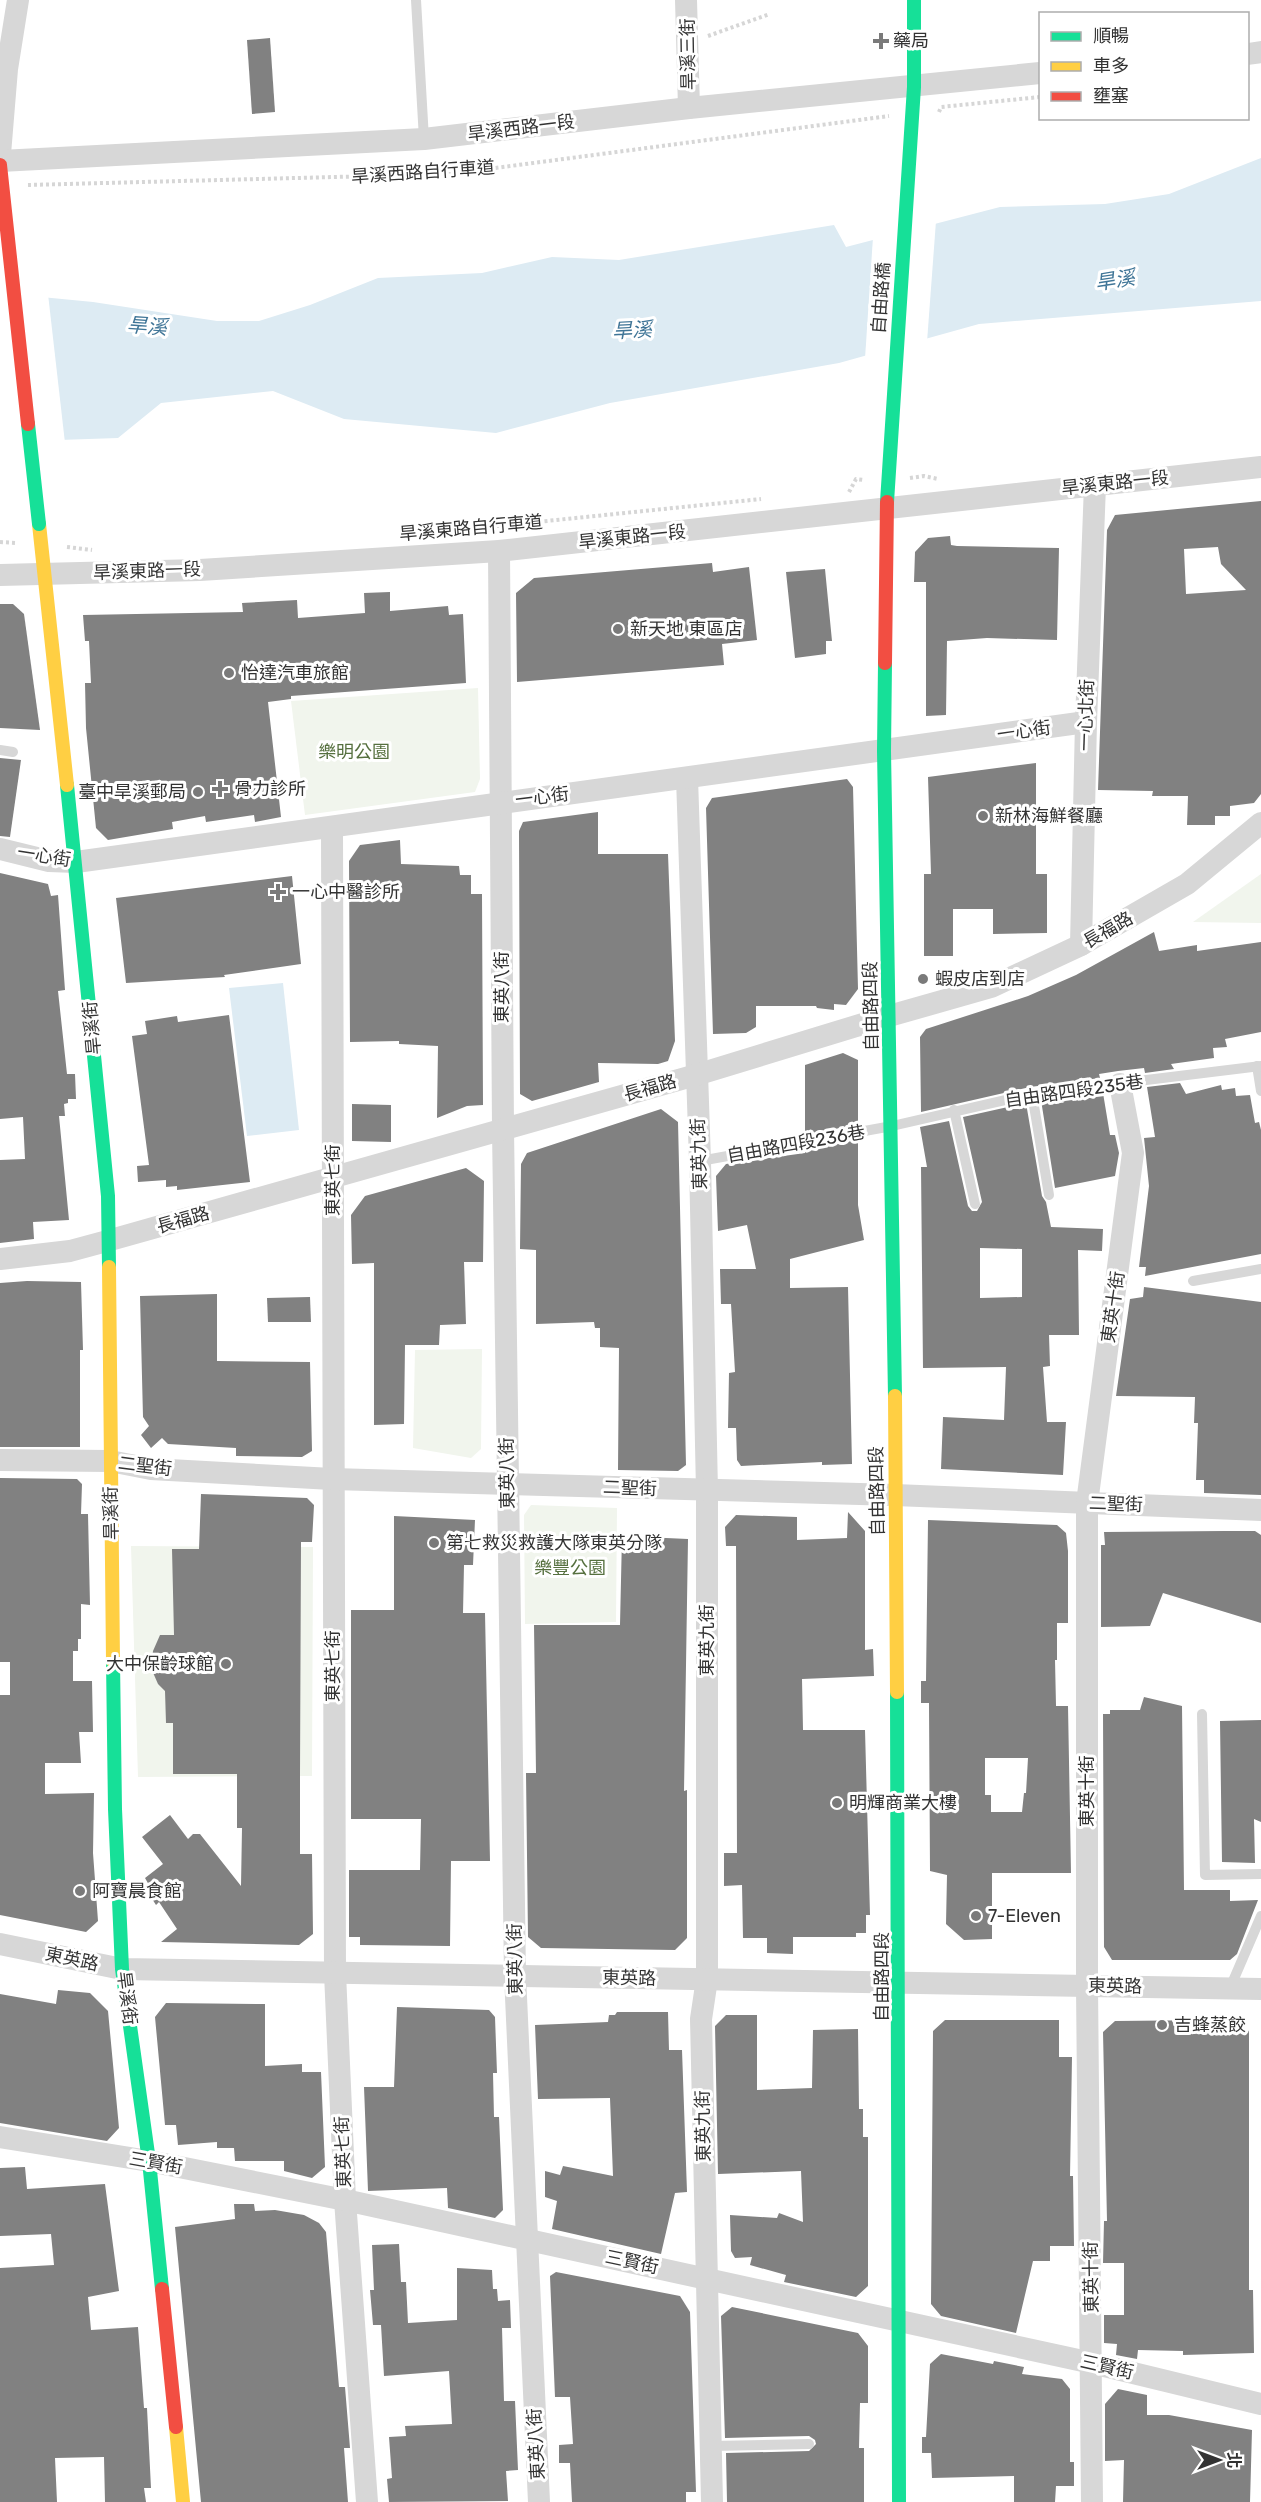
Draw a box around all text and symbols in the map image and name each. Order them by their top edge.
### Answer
legend [1039,12,1249,120]
street label: 旱溪三街 [676,18,700,90]
text: 順暢 [1093,25,1129,47]
place label: 藥局 [893,30,929,52]
marker: 藥局 [874,34,888,48]
text: 車多 [1093,55,1129,77]
text: 壅塞 [1093,85,1129,107]
street label: 旱溪西路一段 [466,111,576,145]
street label: 旱溪西路自行車道 [350,156,496,188]
street label: 自由路橋 [868,261,894,335]
water label: 旱溪 [1093,265,1140,295]
water label: 旱溪 [126,313,171,340]
water label: 旱溪 [611,317,656,343]
street label: 旱溪東路一段 [1060,466,1170,500]
street label: 旱溪東路自行車道 [398,511,544,545]
street label: 旱溪東路一段 [577,520,687,554]
street label: 旱溪東路一段 [93,558,201,584]
place label: 新天地 東區店 [630,618,742,640]
marker: 新天地 東區店 [611,622,625,636]
place label: 怡達汽車旅館 [241,662,349,684]
marker: 怡達汽車旅館 [222,666,236,680]
street label: 一心北街 [1074,679,1098,751]
street label: 一心街 [996,716,1052,746]
park label: 樂明公園 [318,741,390,763]
place label: 骨力診所 [234,778,306,800]
marker: 骨力診所 [211,780,229,798]
place label: 臺中旱溪郵局 [78,781,186,803]
street label: 一心街 [514,783,570,811]
marker: 臺中旱溪郵局 [191,785,205,799]
place label: 新林海鮮餐廳 [995,805,1103,827]
marker: 新林海鮮餐廳 [976,809,990,823]
street label: 一心街 [16,841,72,871]
place label: 一心中醫診所 [292,881,400,903]
marker: 一心中醫診所 [269,883,287,901]
street label: 長福路 [1079,907,1137,953]
street label: 東英八街 [491,951,513,1023]
street label: 自由路四段 [859,961,883,1051]
place label: 蝦皮店到店 [935,968,1025,990]
marker: 蝦皮店到店 [916,972,930,986]
street label: 旱溪街 [79,1000,105,1056]
street label: 長福路 [621,1070,679,1106]
street label: 自由路四段235巷 [1003,1070,1145,1112]
street label: 東英九街 [687,1118,711,1190]
street label: 自由路四段236巷 [725,1121,867,1167]
street label: 東英七街 [322,1144,344,1216]
street label: 長福路 [154,1202,212,1238]
street label: 東英十街 [1097,1270,1129,1344]
street label: 東英八街 [495,1437,519,1509]
street label: 自由路四段 [865,1446,889,1536]
street label: 二聖街 [117,1452,173,1480]
street label: 二聖街 [603,1476,657,1500]
street label: 旱溪街 [100,1486,122,1540]
street label: 二聖街 [1089,1492,1143,1516]
place label: 第七救災救護大隊東英分隊 [446,1532,662,1554]
marker: 第七救災救護大隊東英分隊 [427,1536,441,1550]
park label: 樂豐公園 [534,1557,606,1579]
street label: 東英九街 [696,1604,718,1676]
street label: 東英七街 [322,1630,344,1702]
place label: 大中保齡球館 [106,1653,214,1675]
marker: 大中保齡球館 [219,1657,233,1671]
street label: 東英十街 [1076,1755,1098,1827]
place label: 明輝商業大樓 [849,1792,957,1814]
marker: 明輝商業大樓 [830,1796,844,1810]
place label: 阿寶晨食館 [92,1880,182,1902]
marker: 阿寶晨食館 [73,1884,87,1898]
place label: 7-Eleven [988,1905,1061,1927]
marker: 7-Eleven [969,1909,983,1923]
street label: 東英八街 [503,1923,527,1995]
street label: 自由路四段 [871,1932,893,2022]
street label: 東英路 [43,1943,101,1975]
street label: 東英路 [602,1967,656,1989]
street label: 旱溪街 [113,1970,141,2026]
street label: 東英路 [1088,1975,1142,1997]
place label: 吉蜂蒸餃 [1174,2014,1246,2036]
marker: 吉蜂蒸餃 [1155,2018,1169,2032]
street label: 東英九街 [691,2090,715,2162]
street label: 東英七街 [331,2116,355,2188]
street label: 三賢街 [128,2147,184,2179]
street label: 東英十街 [1079,2241,1103,2313]
street label: 三賢街 [603,2246,661,2278]
street label: 三賢街 [1078,2350,1136,2384]
street label: 東英八街 [523,2407,549,2481]
north arrow [1189,2430,1249,2490]
text: 北 [1224,2452,1243,2468]

